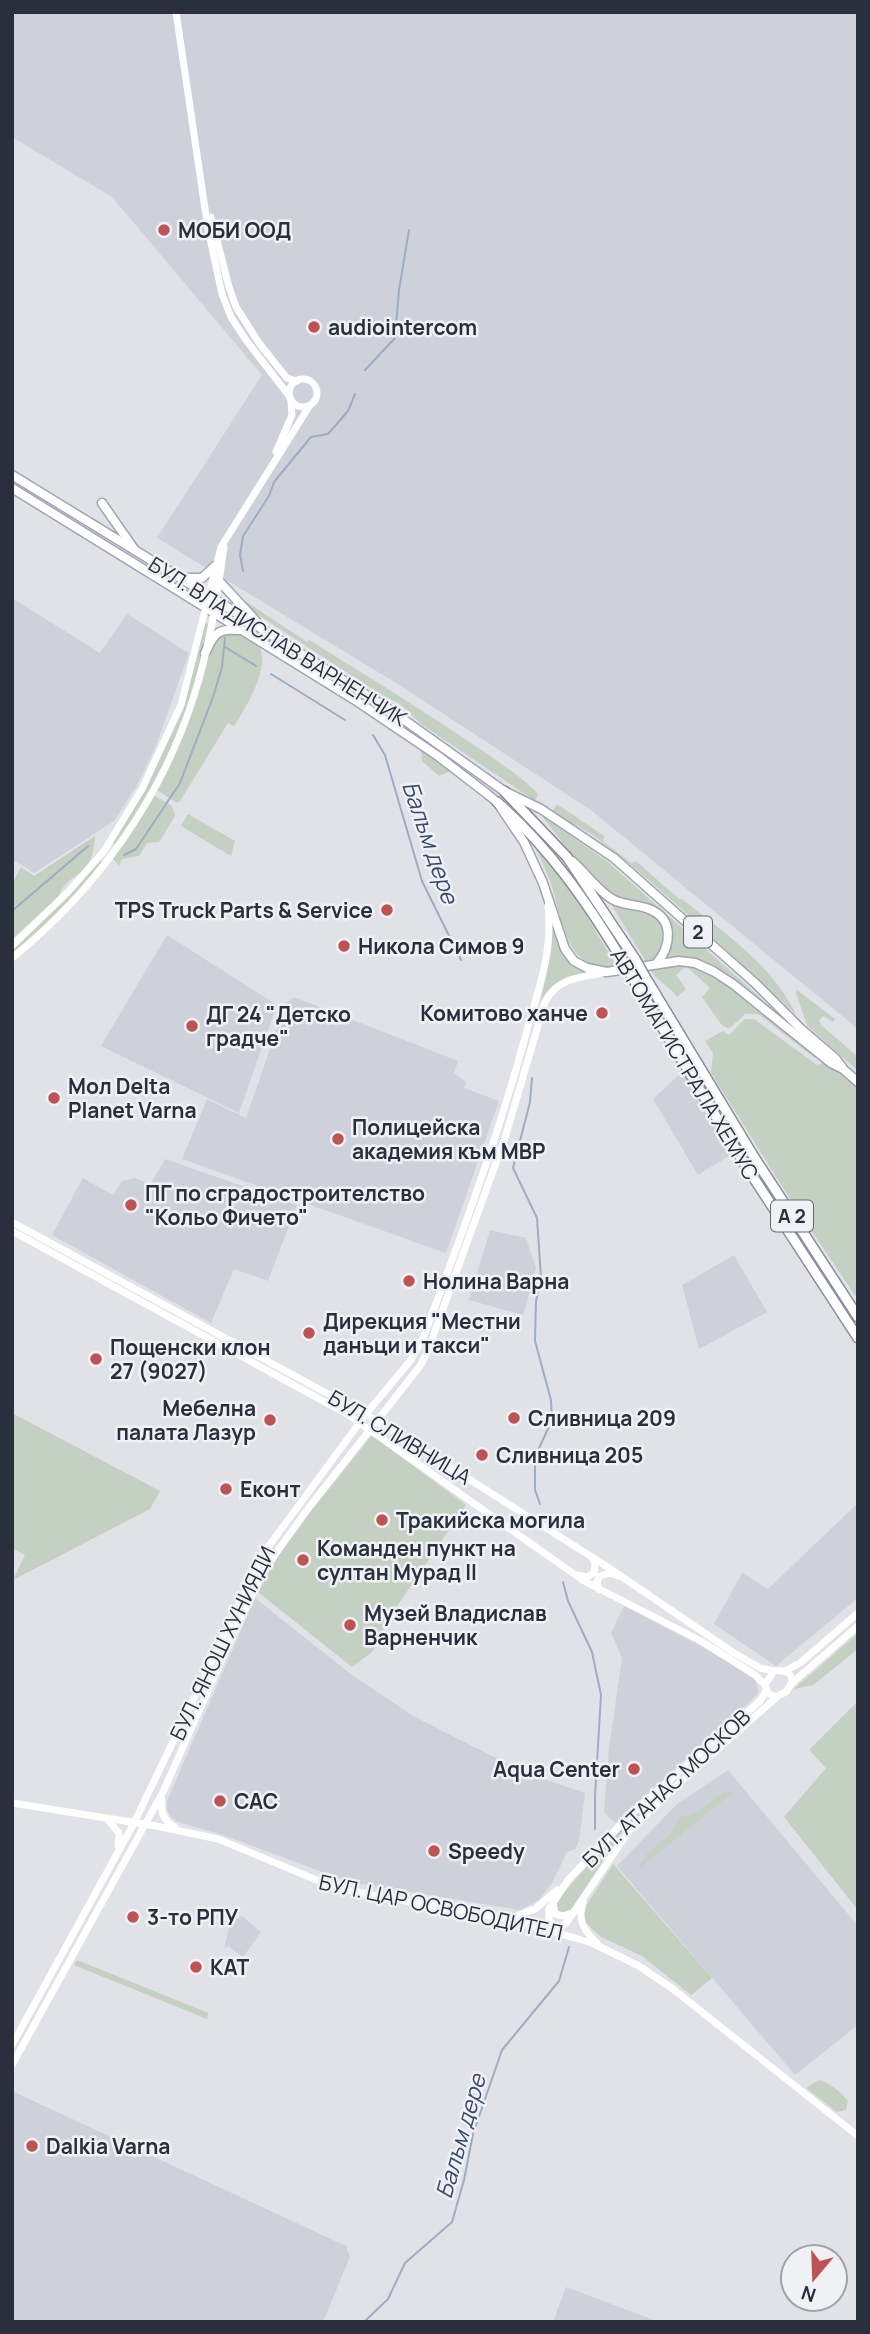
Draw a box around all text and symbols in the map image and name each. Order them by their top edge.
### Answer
place label: МОБИ ООД [178,216,291,244]
marker: МОБИ ООД [156,222,172,238]
place label: audiointercom [328,313,477,341]
marker: audiointercom [306,319,322,335]
street label: БУЛ. ВЛАДИСЛАВ ВАРНЕНЧИК [144,550,413,733]
water label: Балъм дере [395,776,467,909]
place label: TPS Truck Parts & Service [115,896,373,924]
marker: TPS Truck Parts & Service [379,902,395,918]
road number: 2 [684,916,712,948]
place label: Никола Симов 9 [358,932,524,960]
marker: Никола Симов 9 [336,938,352,954]
street label: АВТОМАГИСТРАЛА ХЕМУС [605,943,765,1185]
place label: Комитово ханче [420,999,588,1027]
place label: ДГ 24 "Детско градче" [206,1000,351,1052]
marker: Комитово ханче [594,1005,610,1021]
marker: ДГ 24 "Детско градче" [184,1018,200,1034]
place label: Мол Delta Planet Varna [68,1072,197,1124]
marker: Мол Delta Planet Varna [46,1090,62,1106]
place label: Полицейска академия към МВР [352,1113,545,1165]
marker: Полицейска академия към МВР [330,1131,346,1147]
place label: ПГ по сградостроителство "Кольо Фичето" [145,1179,425,1231]
marker: ПГ по сградостроителство "Кольо Фичето" [123,1197,139,1213]
road number: A 2 [771,1200,813,1232]
place label: Нолина Варна [423,1267,569,1295]
marker: Нолина Варна [401,1273,417,1289]
place label: Дирекция "Местни данъци и такси" [323,1307,521,1359]
marker: Дирекция "Местни данъци и такси" [301,1325,317,1341]
place label: Пощенски клон 27 (9027) [110,1333,270,1385]
marker: Пощенски клон 27 (9027) [88,1351,104,1367]
street label: БУЛ. СЛИВНИЦА [323,1383,477,1491]
place label: Мебелна палата Лазур [116,1394,256,1446]
place label: Сливница 209 [528,1404,676,1432]
marker: Сливница 209 [506,1410,522,1426]
marker: Мебелна палата Лазур [262,1412,278,1428]
place label: Сливница 205 [496,1441,643,1469]
marker: Сливница 205 [474,1447,490,1463]
place label: Еконт [240,1475,301,1503]
marker: Еконт [218,1481,234,1497]
place label: Тракийска могила [396,1506,585,1534]
marker: Тракийска могила [374,1512,390,1528]
place label: Команден пункт на султан Мурад II [317,1534,516,1586]
street label: БУЛ. ЯНОШ ХУНИЯДИ [163,1541,281,1745]
marker: Команден пункт на султан Мурад II [295,1552,311,1568]
place label: Музей Владислав Варненчик [364,1599,547,1651]
marker: Музей Владислав Варненчик [342,1617,358,1633]
street label: БУЛ. АТАНАС МОСКОВ [576,1703,756,1873]
place label: Aqua Center [493,1755,620,1783]
marker: Aqua Center [626,1761,642,1777]
place label: САС [234,1787,278,1815]
marker: САС [212,1793,228,1809]
place label: Speedy [448,1837,525,1865]
marker: Speedy [426,1843,442,1859]
street label: БУЛ. ЦАР ОСВОБОДИТЕЛ [317,1867,565,1947]
place label: 3-то РПУ [147,1903,239,1931]
marker: 3-то РПУ [125,1909,141,1925]
place label: КАТ [210,1953,249,1981]
marker: КАТ [188,1959,204,1975]
water label: Балъм дере [427,2069,493,2202]
place label: Dalkia Varna [46,2132,170,2160]
marker: Dalkia Varna [24,2138,40,2154]
north arrow [779,2243,849,2313]
text: N [798,2280,819,2309]

